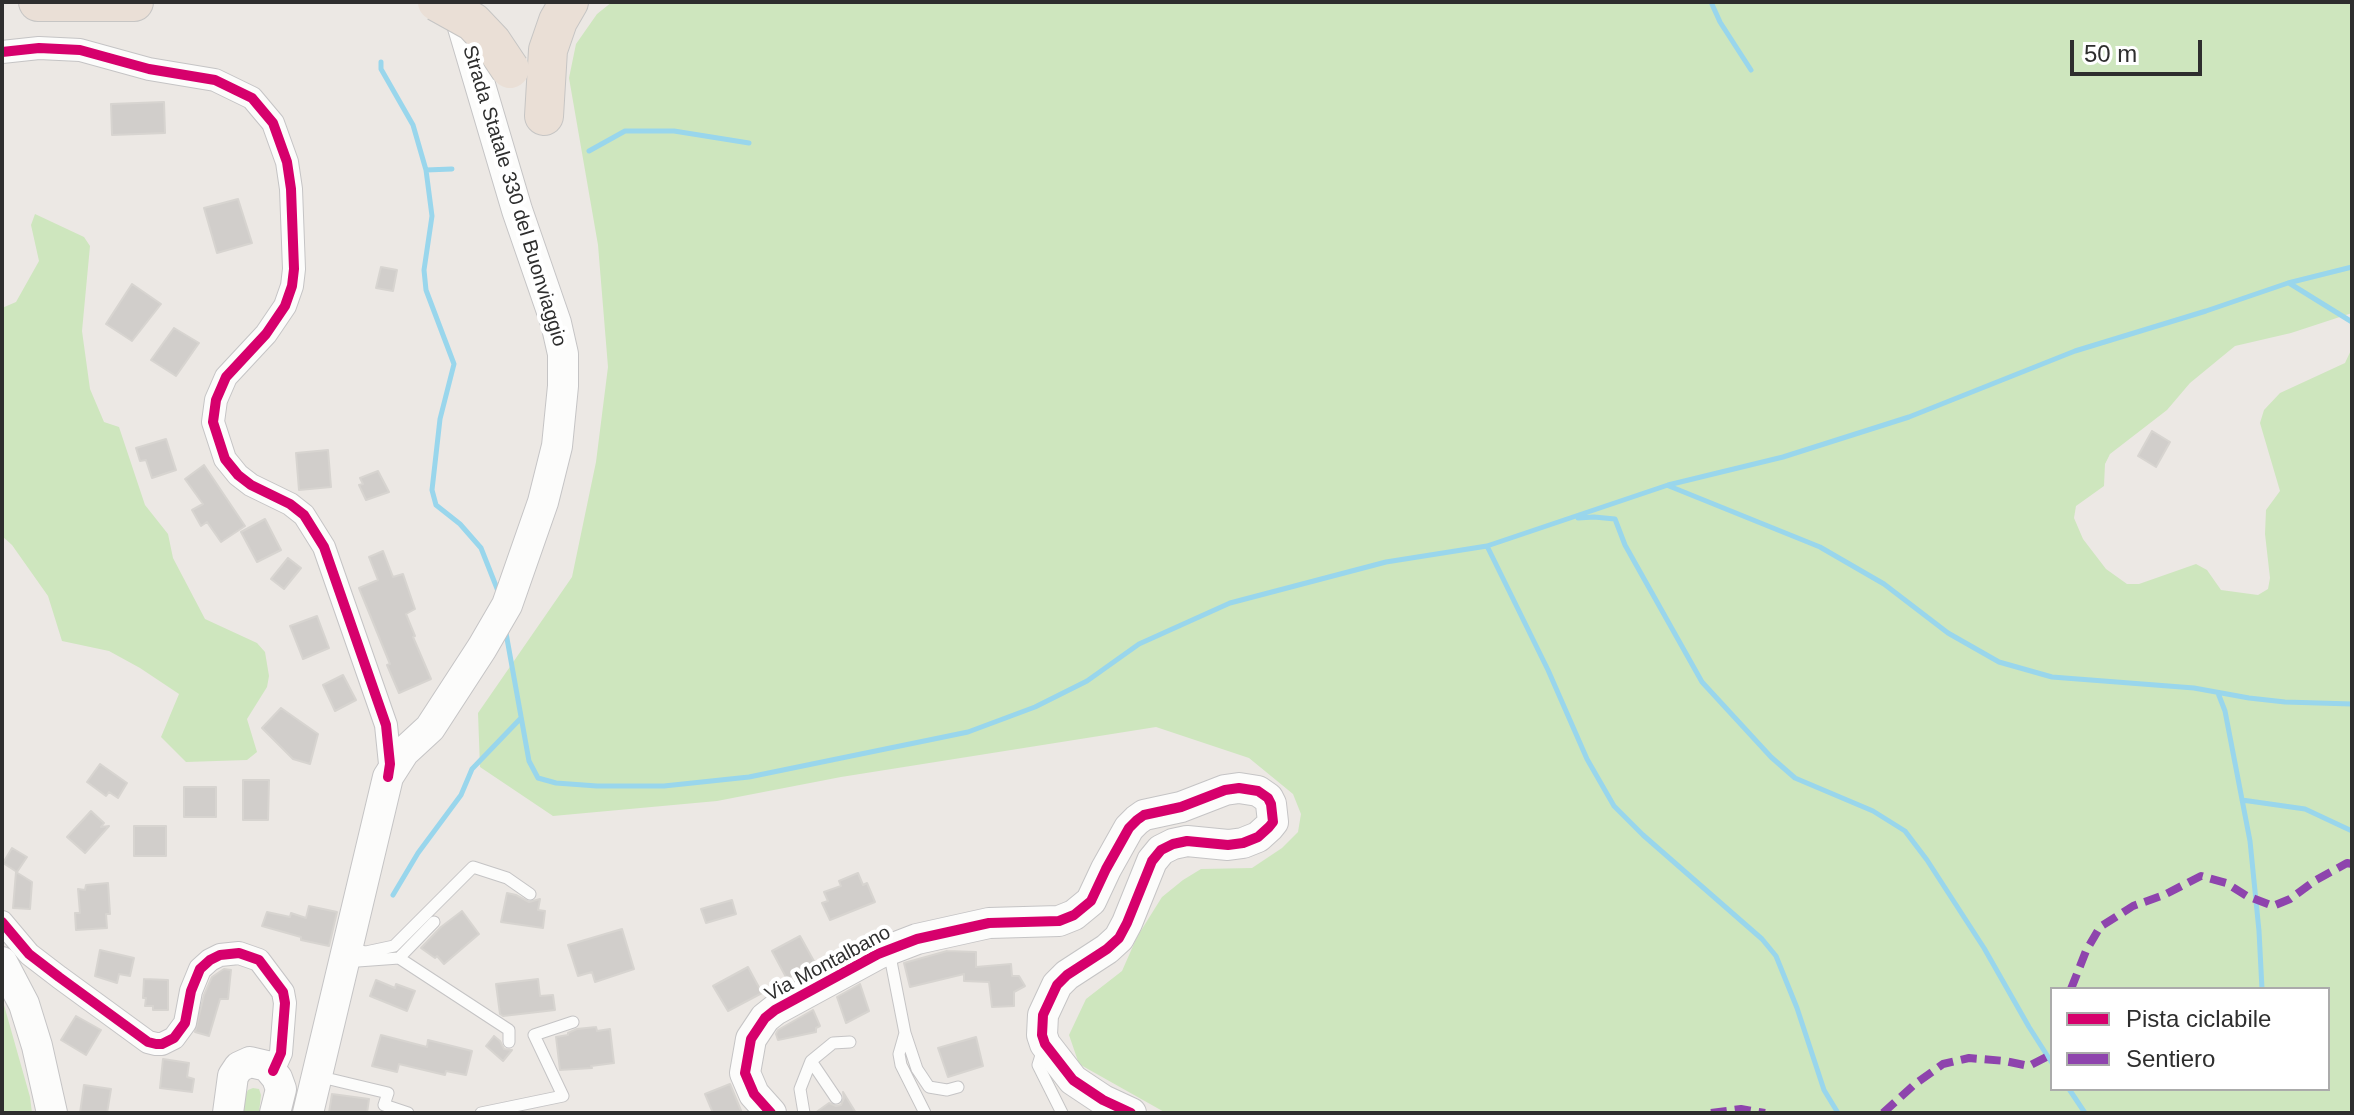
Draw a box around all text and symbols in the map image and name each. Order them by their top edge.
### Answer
scale bar [2074,24,2206,74]
text: 50 m [2084,40,2137,67]
street label: Strada Statale 330 del Buonviaggio [457,43,571,349]
street label: Via Montalbano [761,921,895,1007]
legend [2050,987,2330,1091]
text: Pista ciclabile [2126,1005,2271,1032]
text: Sentiero [2126,1045,2215,1072]

